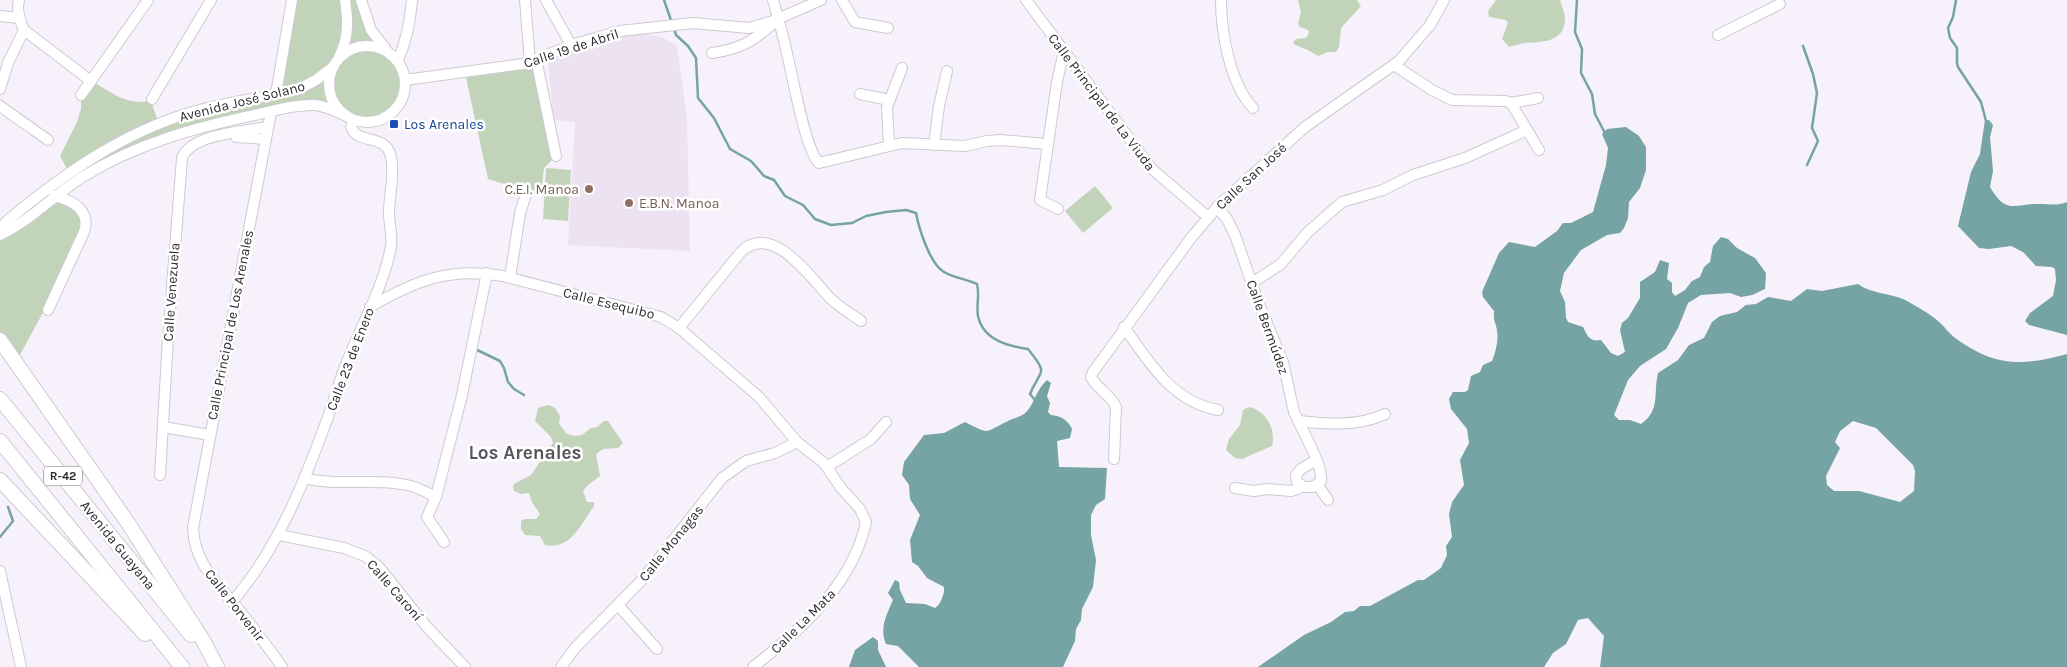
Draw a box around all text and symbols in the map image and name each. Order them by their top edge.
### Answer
street label: Calle 19 de Abril [521,25,621,72]
street label: Calle Principal de La Viuda [1044,30,1159,174]
street label: Avenida José Solano [178,78,307,125]
place label: Los Arenales [404,116,484,133]
marker: Los Arenales [388,118,400,130]
street label: Calle San José [1212,139,1290,213]
place label: C.E.I. Manoa [504,181,579,198]
marker: C.E.I. Manoa [583,183,595,195]
place label: E.B.N. Manoa [639,195,719,212]
marker: E.B.N. Manoa [623,197,635,209]
street label: Calle Principal de Los Arenales [204,229,257,422]
street label: Calle Venezuela [160,242,183,342]
street label: Calle Bermúdez [1243,278,1292,377]
street label: Calle Esequibo [561,284,656,323]
street label: Calle 23 de Enero [323,305,378,413]
district label: Los Arenales [468,442,582,464]
road number: R-42 [44,466,82,486]
street label: Avenida Guayana [77,497,159,593]
street label: Calle Monagas [635,502,707,585]
street label: Calle Caroní [363,556,427,625]
street label: Calle Porvenir [201,566,269,646]
street label: Calle La Mata [767,585,839,657]

